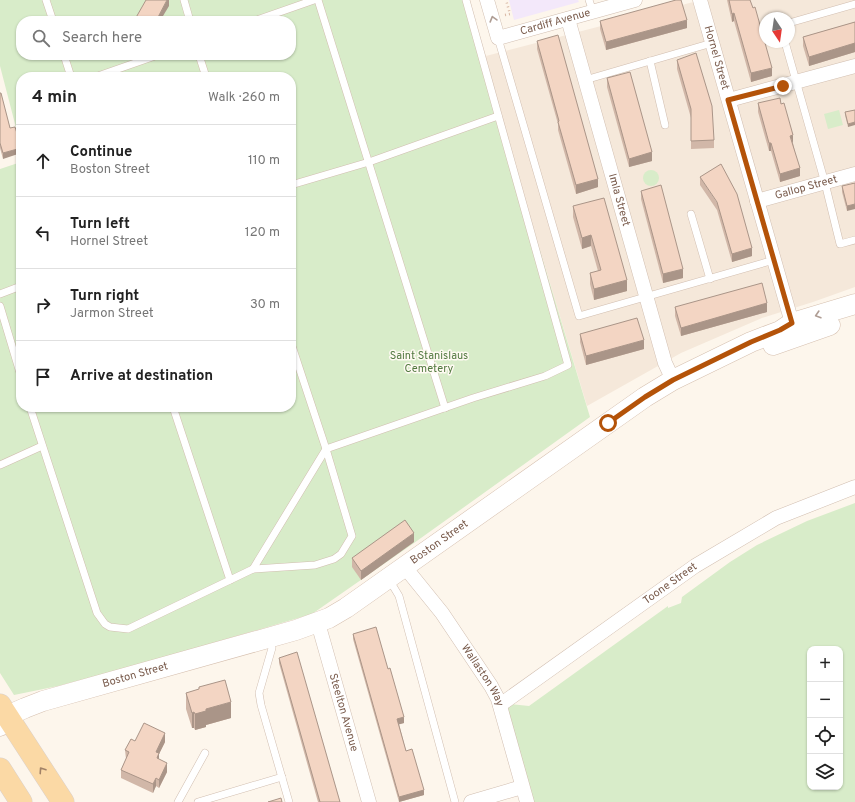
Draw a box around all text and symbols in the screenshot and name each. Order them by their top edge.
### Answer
street label: Cardiff Avenue [519,6,592,39]
north arrow [759,12,795,48]
search box [16,16,296,60]
one-way arrow [489,16,498,23]
street label: Hornel Street [701,24,732,91]
icon: search [30,27,52,49]
text: Search here [62,29,142,48]
route end [774,77,792,95]
text: 4 min [32,87,77,109]
text: Walk · 260 m [208,90,280,106]
text: Continue [70,143,132,162]
icon: ahead [32,150,54,172]
text: 110 m [248,153,280,169]
text: Boston Street [70,162,150,178]
street label: Imla Street [605,172,633,228]
street label: Gallop Street [773,172,839,203]
text: Turn left [70,215,130,234]
icon: left [32,222,54,244]
text: 120 m [245,225,280,241]
text: Hornel Street [70,234,148,250]
text: Turn right [70,287,139,306]
icon: right [32,294,54,316]
text: 30 m [250,297,280,313]
text: Jarmon Street [70,306,154,322]
one-way arrow [814,310,821,319]
park label: Saint Stanislaus Cemetery [390,349,468,376]
icon: arrive [32,366,54,388]
text: Arrive at destination [70,367,213,386]
route start [599,414,617,432]
street label: Boston Street [408,517,471,567]
street label: Toone Street [640,560,700,608]
street label: Wallaston Way [458,642,507,708]
map controls [807,646,843,790]
button: + [807,646,843,682]
street label: Boston Street [101,659,170,691]
street label: Steelton Avenue [326,672,361,753]
button: − [807,682,843,718]
button: locate [807,718,843,754]
button: layers [807,754,843,790]
one-way arrow [40,767,47,774]

